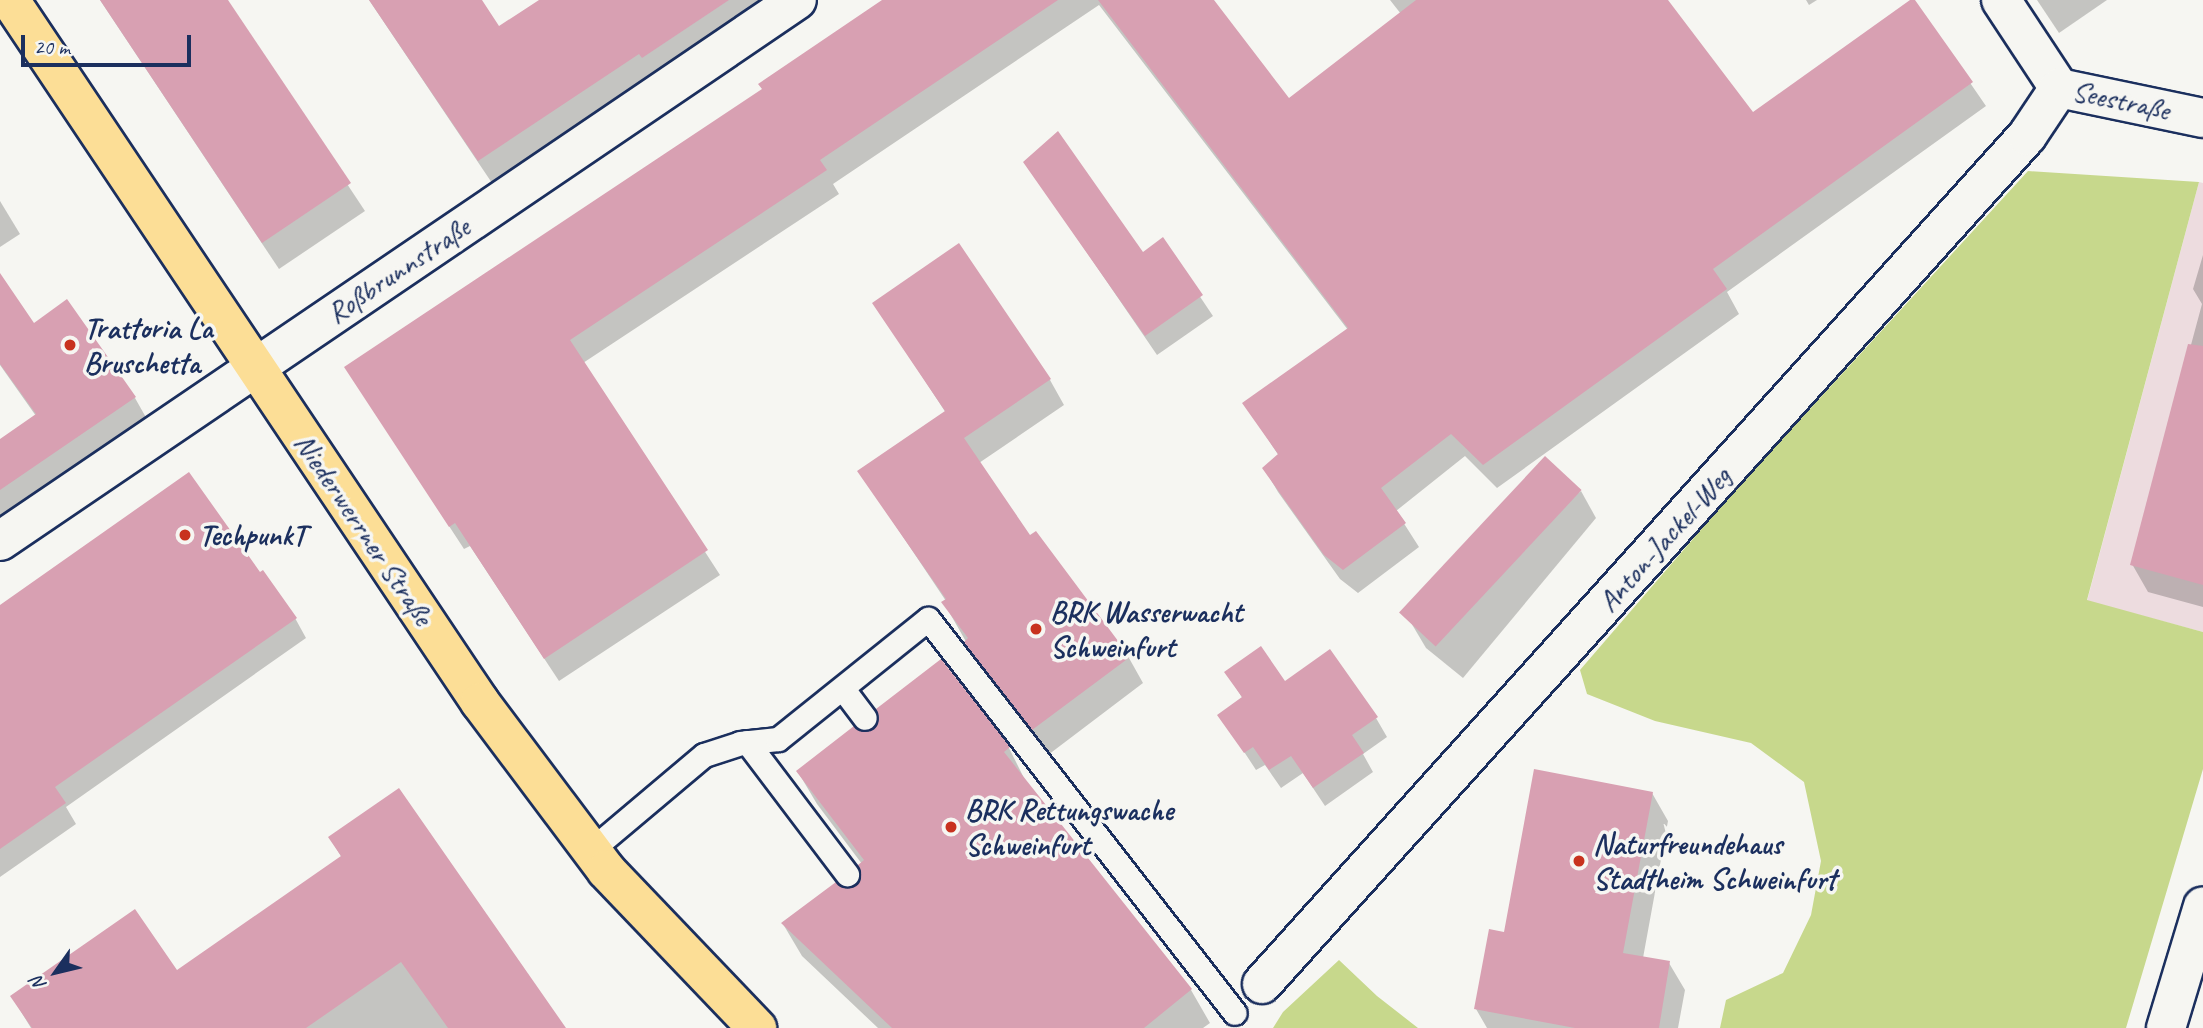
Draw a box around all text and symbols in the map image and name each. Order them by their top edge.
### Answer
scale bar [24,21,194,65]
text: 20 m [34,34,70,60]
street label: Seestraße [2069,72,2173,128]
street label: Roßbrunnstraße [320,209,476,331]
place label: Trattoria La Bruschetta [84,310,214,380]
marker: Trattoria La Bruschetta [62,337,78,353]
street label: Niederwerrner Straße [286,426,442,632]
street label: Anton-Jackel-Weg [1590,459,1738,619]
place label: TechpunkT [199,517,306,553]
marker: TechpunkT [177,527,193,543]
place label: BRK Wasserwacht Schweinfurt [1050,594,1242,664]
marker: BRK Wasserwacht Schweinfurt [1028,621,1044,637]
place label: BRK Rettungswache Schweinfurt [965,792,1173,862]
marker: BRK Rettungswache Schweinfurt [943,819,959,835]
place label: Naturfreundehaus Stadtheim Schweinfurt [1593,826,1835,896]
marker: Naturfreundehaus Stadtheim Schweinfurt [1571,853,1587,869]
north arrow [21,937,91,1007]
text: N [25,972,52,995]

